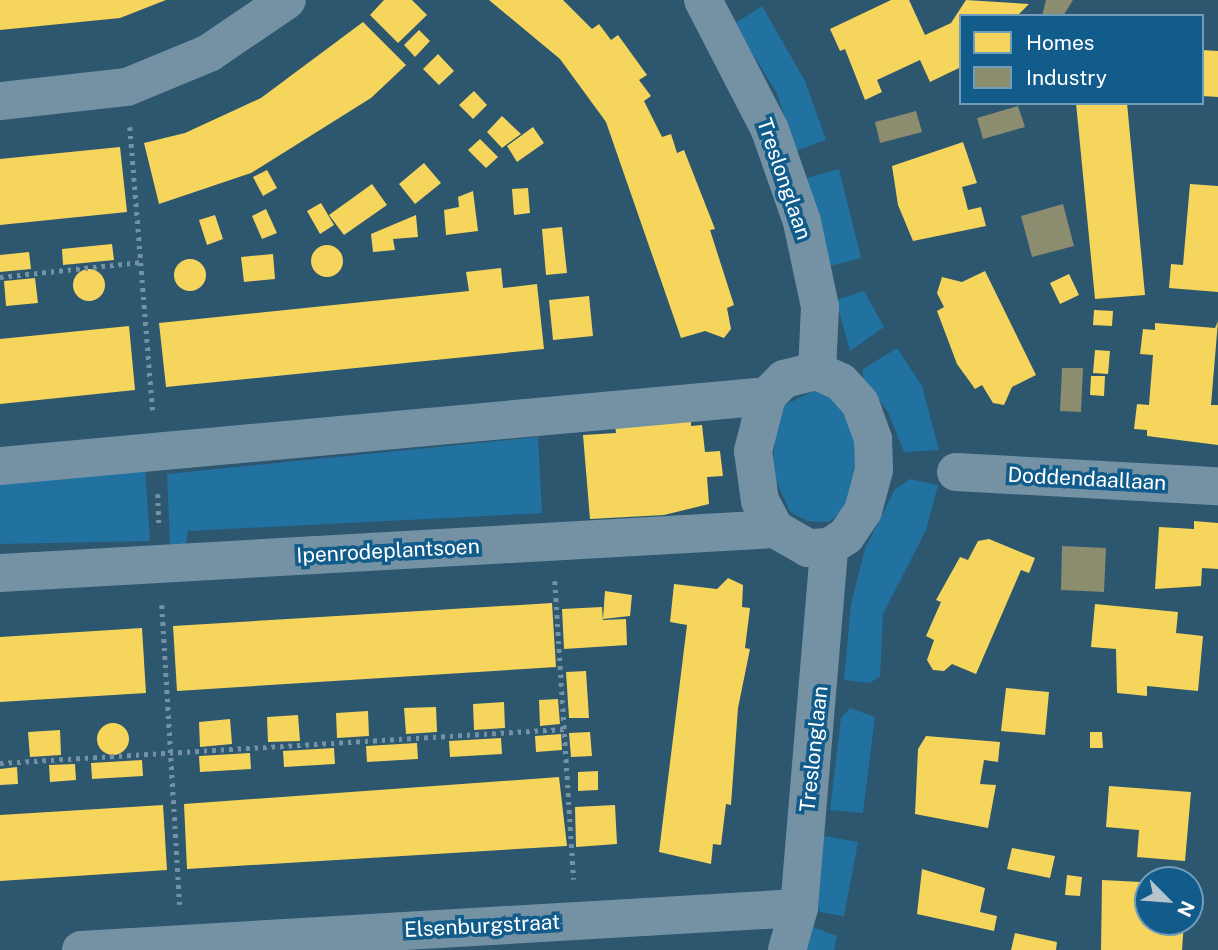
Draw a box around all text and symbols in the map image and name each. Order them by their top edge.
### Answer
legend [959,14,1204,105]
text: Homes [1026,30,1094,55]
text: Industry [1026,65,1107,90]
street label: Treslonglaan [751,115,817,243]
street label: Doddendaallaan [1007,462,1167,496]
street label: Ipenrodeplantsoen [296,534,480,568]
street label: Treslonglaan [795,685,833,813]
north arrow [1134,866,1204,936]
text: N [1173,898,1199,920]
street label: Elsenburgstraat [403,909,561,943]

